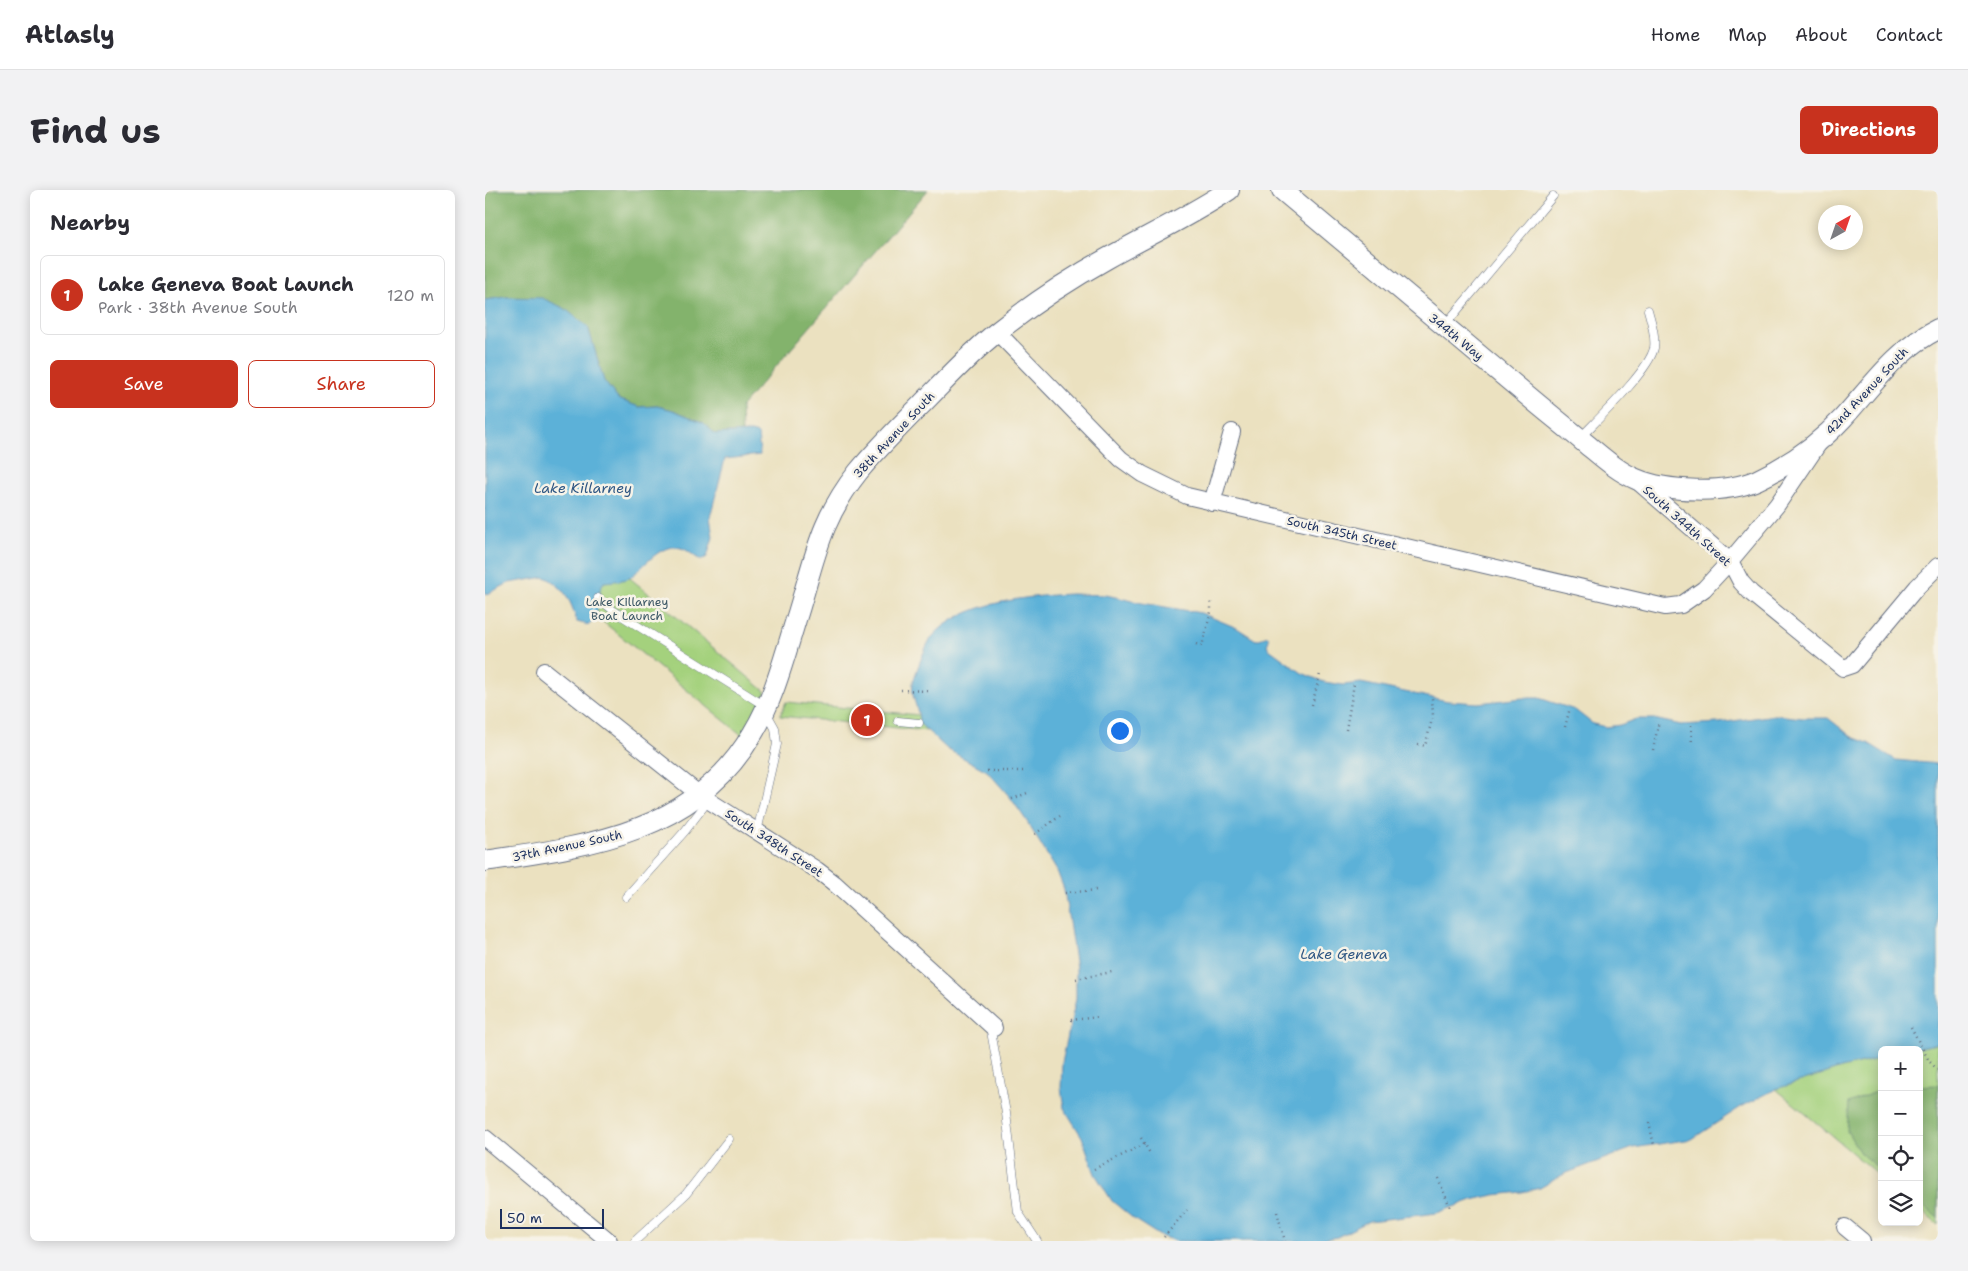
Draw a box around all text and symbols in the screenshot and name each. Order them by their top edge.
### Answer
text: Atlasly [25,19,115,51]
text: Home [1651,23,1700,47]
text: Map [1728,23,1767,47]
text: About [1795,23,1848,47]
text: Contact [1876,23,1943,47]
button: Directions [1800,106,1938,154]
text: Find us [30,107,161,154]
north arrow [1818,205,1863,250]
text: Nearby [50,209,130,237]
text: Lake Geneva Boat Launch [98,272,354,297]
text: 1 [63,285,71,306]
text: 120 m [387,285,434,306]
text: Park · 38th Avenue South [98,297,298,318]
street label: 344th Way [1425,310,1487,364]
street label: 42nd Avenue South [1822,344,1912,438]
button: Save [50,360,238,408]
button: Share [248,360,435,408]
street label: 38th Avenue South [850,388,938,482]
water label: Lake Killarney [534,479,632,497]
street label: South 344th Street [1639,482,1735,570]
street label: South 345th Street [1285,513,1399,553]
park label: Lake Killarney Boat Launch [586,594,668,624]
pin: 1 [851,701,883,739]
your location [1107,718,1133,744]
street label: South 348th Street [722,805,826,881]
street label: 37th Avenue South [511,827,623,865]
water label: Lake Geneva [1300,945,1388,963]
map controls [1878,1046,1923,1226]
button: + [1878,1046,1923,1091]
button: − [1878,1091,1923,1136]
button: locate [1878,1136,1923,1181]
button: layers [1878,1181,1923,1226]
scale bar [500,1206,604,1229]
text: 50 m [507,1209,542,1227]

